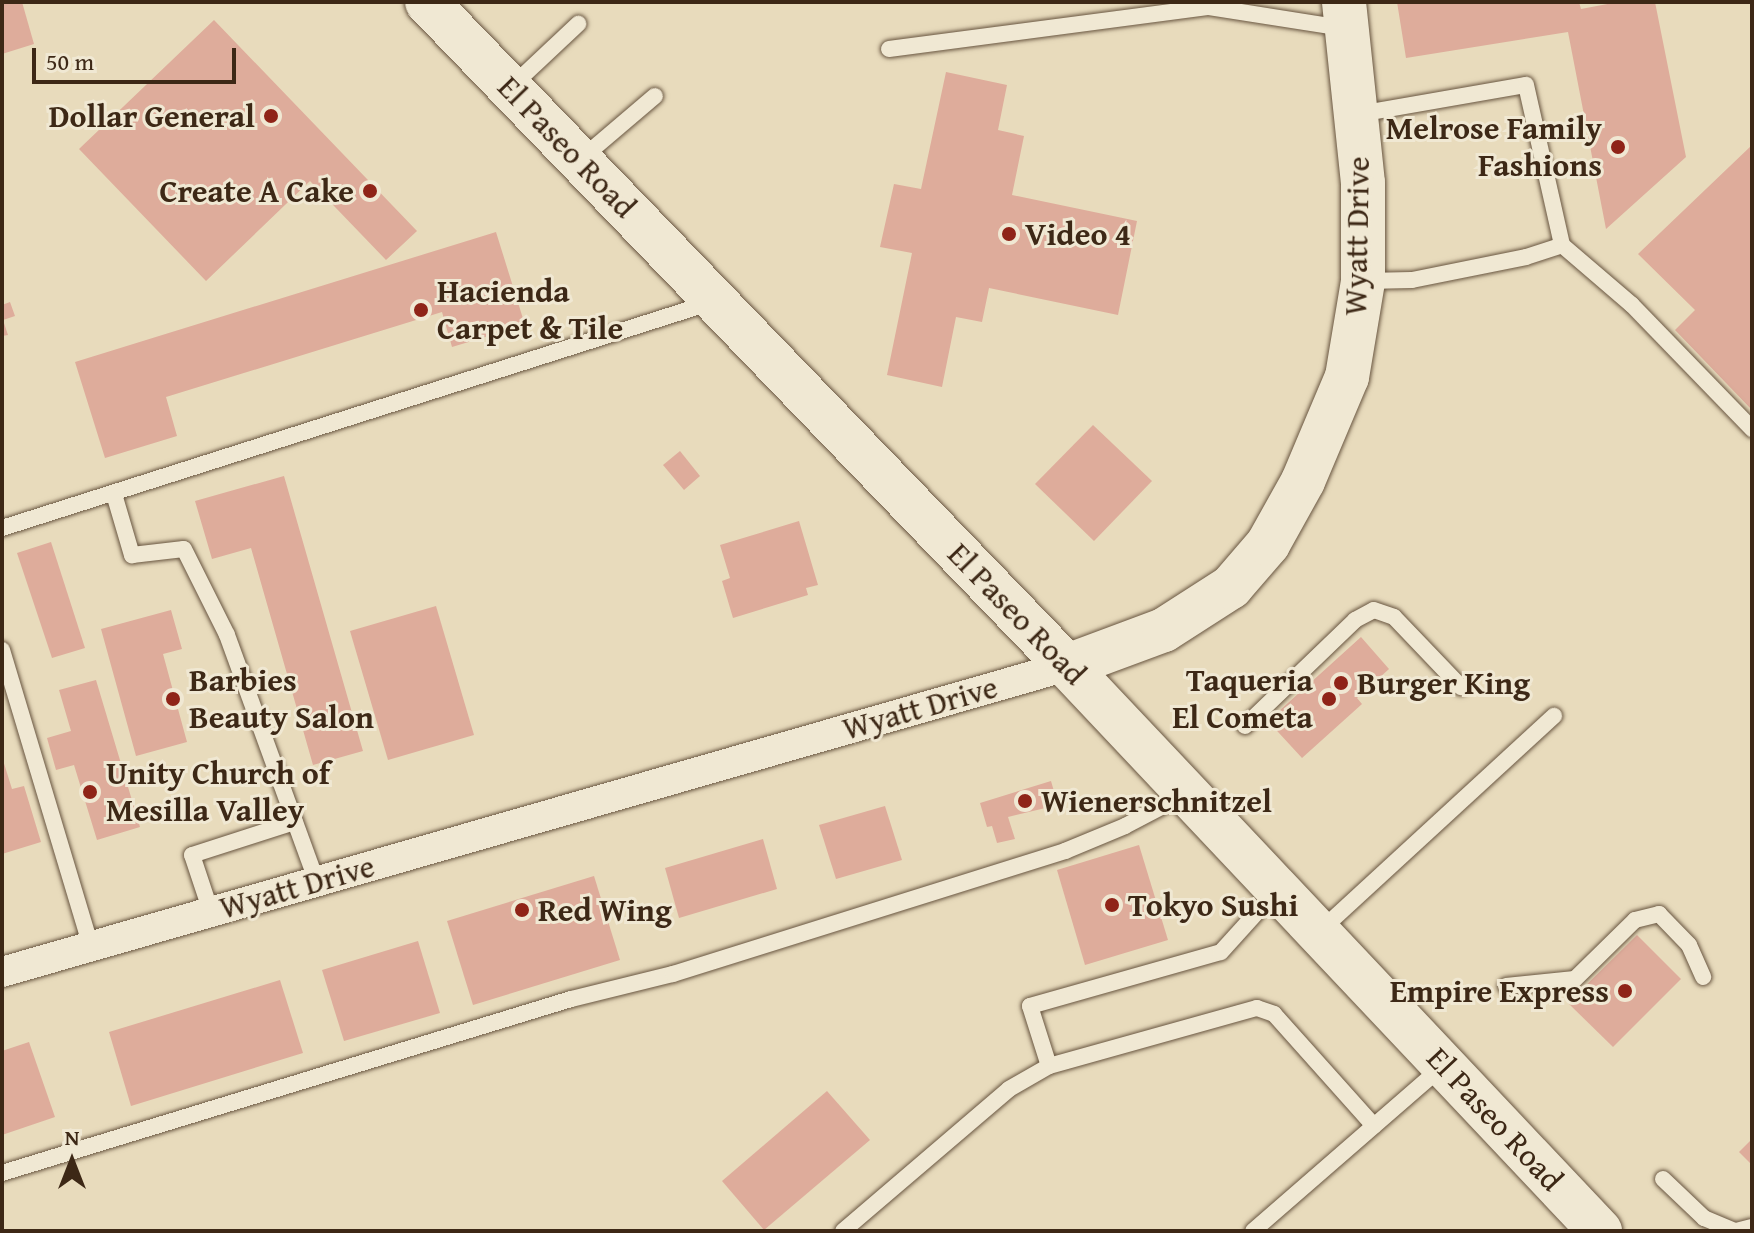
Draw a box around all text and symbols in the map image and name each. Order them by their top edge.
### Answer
scale bar [36,32,240,82]
text: 50 m [46,44,94,79]
street label: El Paseo Road [490,68,644,226]
place label: Dollar General [49,97,255,135]
marker: Dollar General [262,107,280,125]
place label: Melrose Family Fashions [1386,110,1602,185]
marker: Melrose Family Fashions [1609,138,1627,156]
street label: Wyatt Drive [1336,156,1378,316]
place label: Create A Cake [159,172,354,210]
marker: Create A Cake [361,182,379,200]
place label: Video 4 [1025,215,1131,253]
marker: Video 4 [1000,225,1018,243]
place label: Hacienda Carpet & Tile [437,273,623,348]
marker: Hacienda Carpet & Tile [412,301,430,319]
street label: El Paseo Road [940,535,1094,693]
place label: Barbies Beauty Salon [189,662,374,737]
place label: Taqueria El Cometa [1172,662,1313,737]
place label: Burger King [1357,664,1530,702]
street label: Wyatt Drive [838,668,1002,748]
marker: Burger King [1332,674,1350,692]
marker: Barbies Beauty Salon [164,690,182,708]
marker: Taqueria El Cometa [1320,690,1338,708]
place label: Unity Church of Mesilla Valley [106,755,330,830]
place label: Wienerschnitzel [1041,782,1272,820]
marker: Unity Church of Mesilla Valley [81,783,99,801]
marker: Wienerschnitzel [1016,792,1034,810]
street label: Wyatt Drive [215,847,379,927]
place label: Tokyo Sushi [1128,886,1298,924]
place label: Red Wing [538,891,672,929]
marker: Tokyo Sushi [1103,896,1121,914]
marker: Red Wing [513,901,531,919]
place label: Empire Express [1390,972,1609,1010]
marker: Empire Express [1616,982,1634,1000]
street label: El Paseo Road [1419,1039,1571,1199]
north arrow [32,1121,112,1201]
text: N [65,1121,79,1153]

